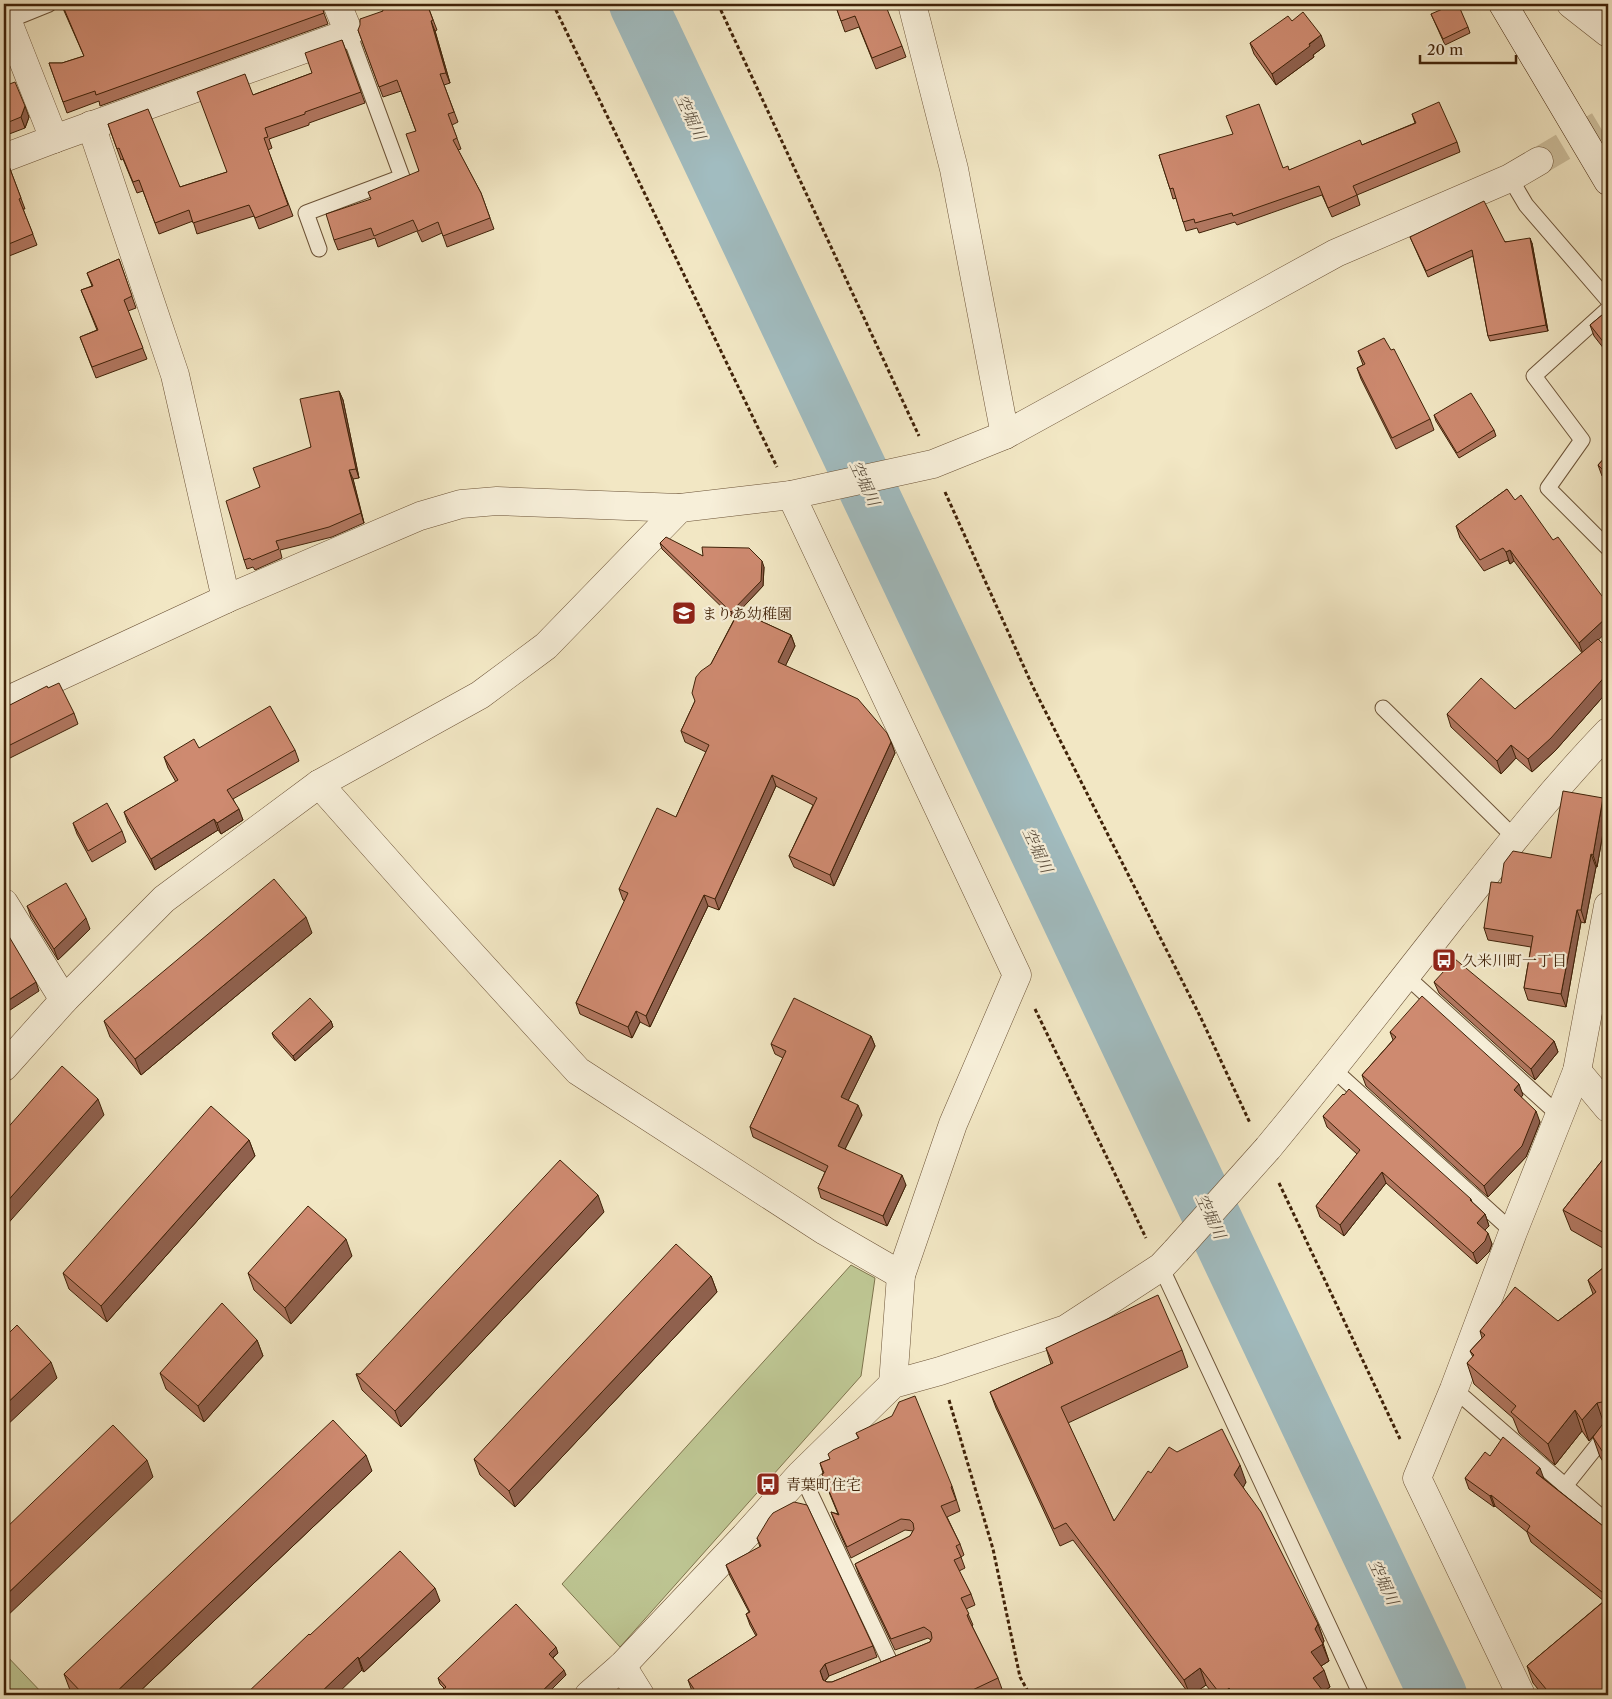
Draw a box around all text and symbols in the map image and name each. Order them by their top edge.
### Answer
scale bar [1420,32,1516,64]
text: 20 m [1427,40,1463,59]
water label: 空堀川 [672,91,711,145]
water label: 空堀川 [846,457,885,511]
school or university icon: まりあ幼稚園 [671,600,697,626]
place label: まりあ幼稚園 [702,604,792,623]
water label: 空堀川 [1019,824,1058,878]
bus stop icon: 久米川町一丁目 [1431,947,1457,973]
place label: 久米川町一丁目 [1462,951,1567,970]
water label: 空堀川 [1192,1190,1231,1244]
bus stop icon: 青葉町住宅 [755,1471,781,1497]
place label: 青葉町住宅 [786,1475,861,1494]
water label: 空堀川 [1365,1556,1404,1610]

